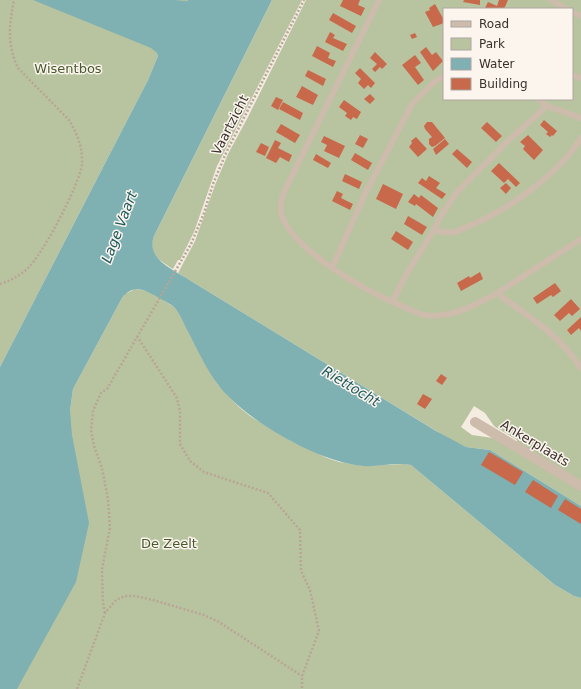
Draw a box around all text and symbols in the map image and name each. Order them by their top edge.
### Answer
legend [443,8,573,100]
text: Road [479,17,509,31]
text: Park [479,37,505,51]
text: Water [479,57,515,71]
park label: Wisentbos [34,61,102,76]
text: Building [479,77,528,91]
street label: Vaartzicht [209,93,251,157]
water label: Lage Vaart [98,188,140,265]
water label: Riettocht [320,363,383,410]
street label: Ankerplaats [498,417,572,469]
park label: De Zeelt [141,536,197,551]

